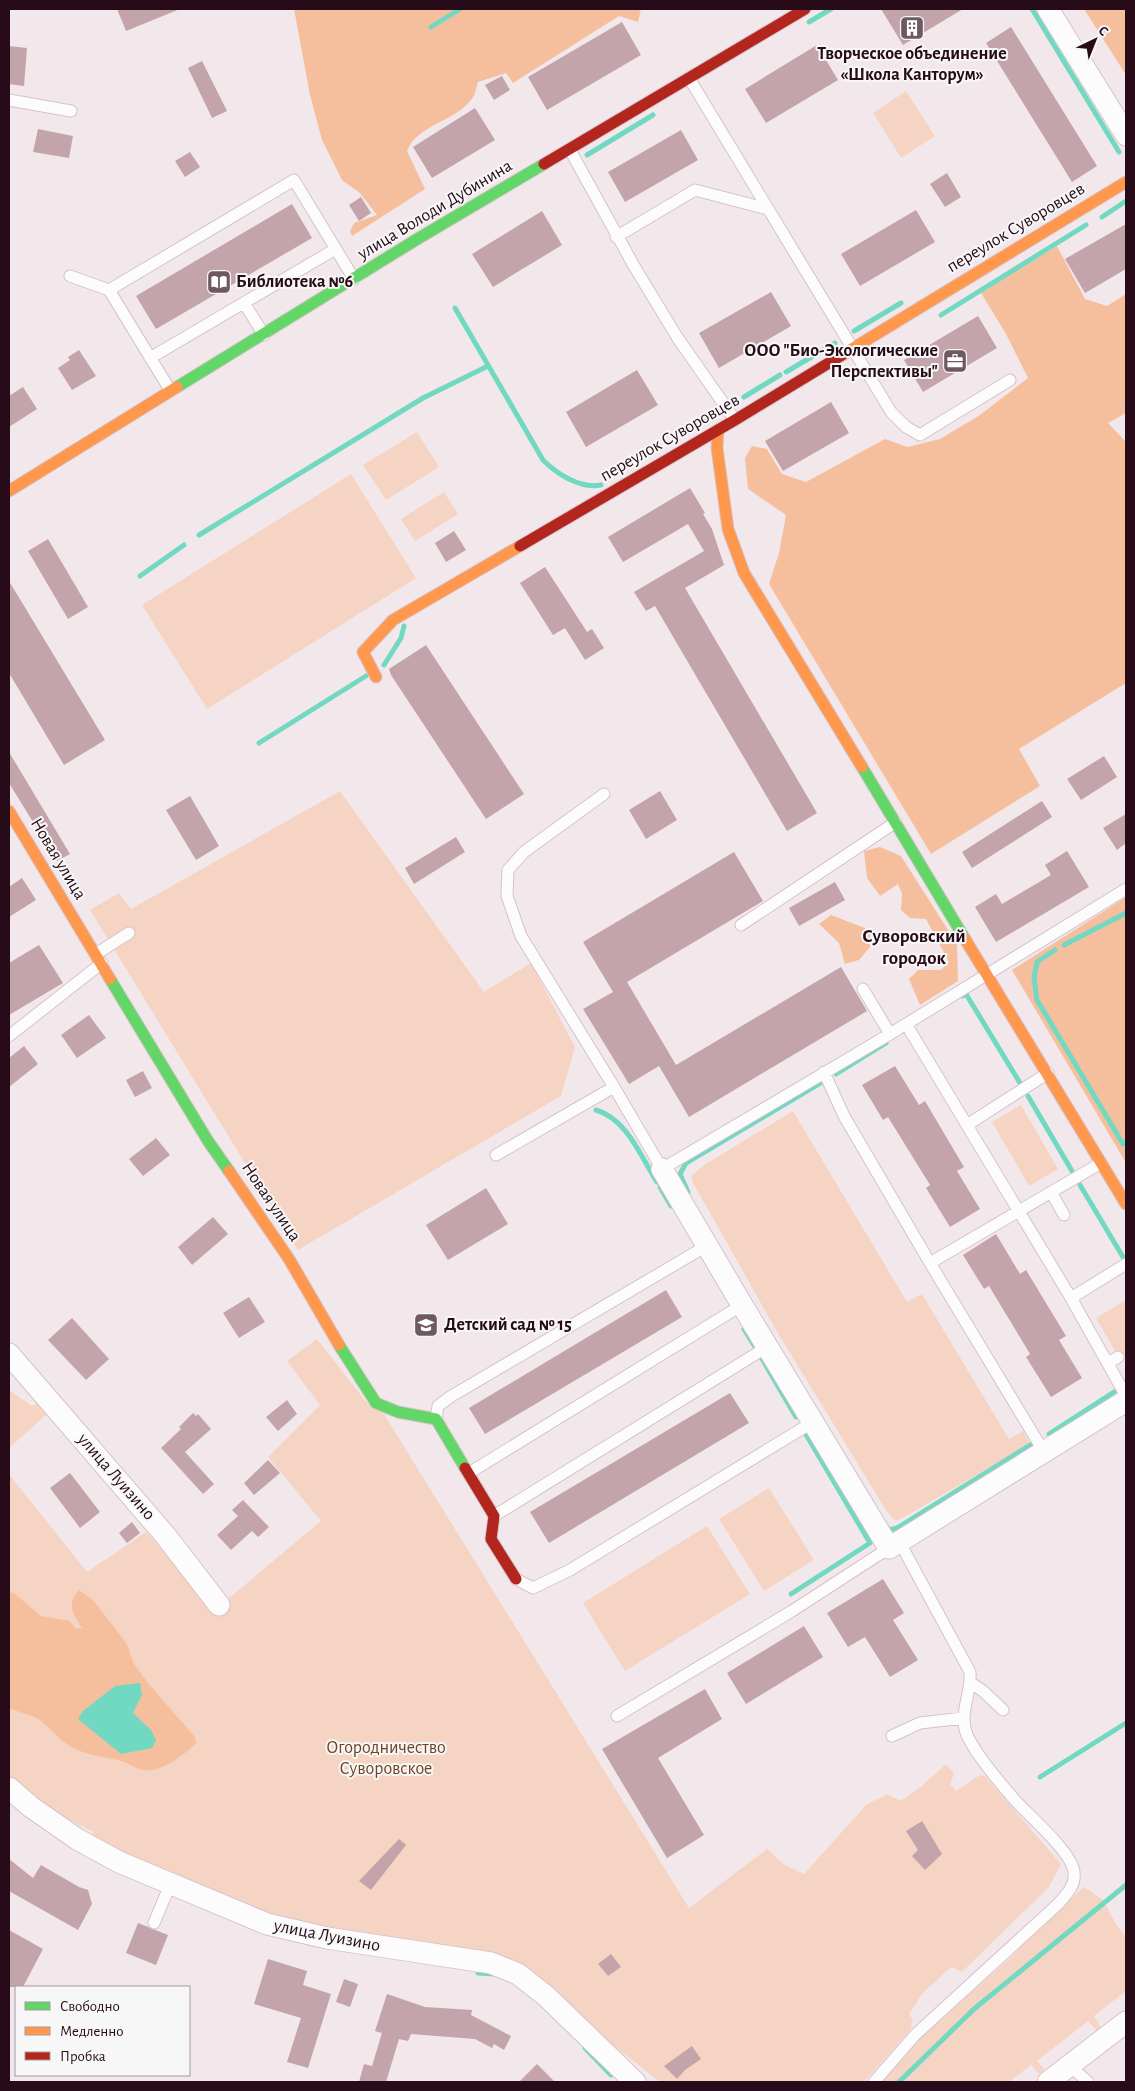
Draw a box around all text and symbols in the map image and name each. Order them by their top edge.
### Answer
building icon: Творческое объединение «Школа Канторум» [899,15,925,41]
north arrow [1070,15,1120,65]
text: С [1096,23,1111,39]
place label: Творческое объединение «Школа Канторум» [817,45,1007,84]
street label: улица Володи Дубинина [353,156,515,264]
street label: переулок Суворовцев [944,180,1088,276]
library icon: Библиотека №6 [206,269,232,295]
place label: Библиотека №6 [236,273,354,291]
place label: ООО "Био-Экологические Перспективы" [744,342,938,381]
office icon: ООО "Био-Экологические Перспективы" [942,348,968,374]
street label: переулок Суворовцев [597,391,743,485]
street label: Новая улица [27,815,89,903]
district label: Суворовский городок [862,927,966,968]
street label: Новая улица [238,1159,304,1245]
school or university icon: Детский сад № 15 [413,1312,439,1338]
place label: Детский сад № 15 [444,1316,572,1334]
street label: улица Луизино [73,1430,158,1524]
park label: Огородничество Суворовское [326,1739,446,1778]
street label: улица Луизино [271,1917,382,1955]
legend [15,1986,190,2076]
text: Свободно [60,1999,120,2014]
text: Медленно [60,2024,124,2039]
text: Пробка [60,2049,106,2064]

